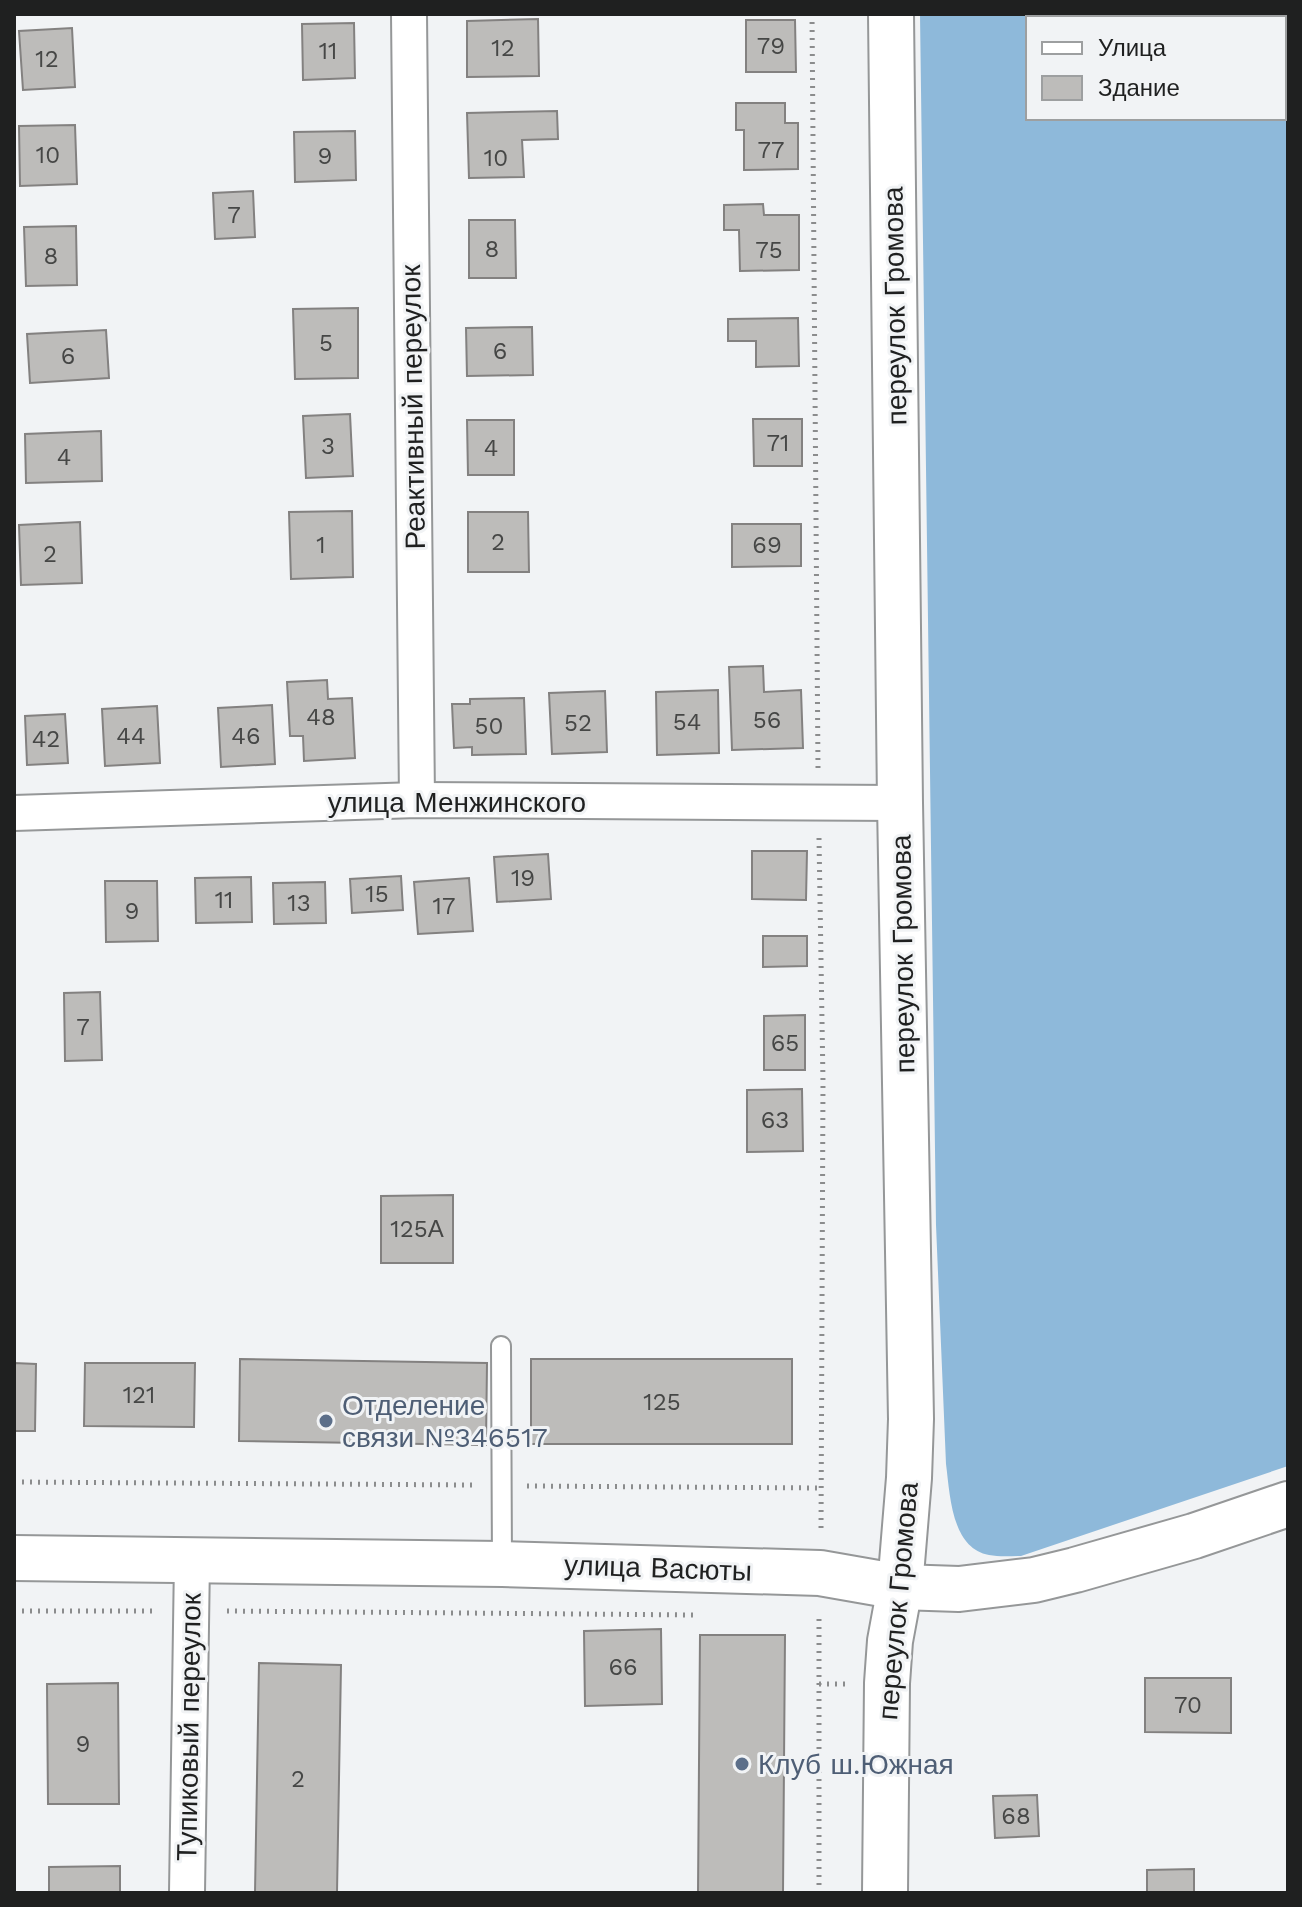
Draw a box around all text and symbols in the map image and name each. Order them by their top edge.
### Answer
legend [1026,16,1286,120]
house number: 79 [757,32,785,60]
house number: 12 [491,34,515,62]
text: Улица [1098,34,1167,62]
house number: 11 [319,37,337,65]
house number: 12 [35,45,59,73]
text: Здание [1098,74,1180,102]
house number: 77 [758,136,784,164]
house number: 10 [36,141,60,169]
house number: 9 [318,142,332,170]
house number: 10 [484,144,508,172]
street label: переулок Громова [876,186,914,426]
house number: 7 [227,201,241,229]
house number: 8 [485,235,499,263]
house number: 75 [755,236,783,264]
house number: 8 [44,242,58,270]
street label: Реактивный переулок [394,264,432,550]
house number: 5 [319,329,333,357]
house number: 6 [493,337,507,365]
house number: 6 [61,342,75,370]
house number: 71 [767,429,789,457]
house number: 3 [321,432,335,460]
house number: 4 [484,434,498,462]
house number: 4 [57,443,71,471]
house number: 2 [491,528,505,556]
house number: 1 [316,531,326,559]
house number: 69 [752,531,782,559]
house number: 2 [43,540,57,568]
house number: 48 [306,703,336,731]
house number: 56 [753,706,781,734]
house number: 54 [673,708,701,736]
house number: 52 [564,709,592,737]
house number: 50 [475,712,503,740]
house number: 44 [116,722,146,750]
house number: 46 [231,722,261,750]
house number: 42 [32,725,60,753]
street label: улица Менжинского [328,786,586,819]
street label: переулок Громова [884,834,922,1074]
house number: 19 [511,864,535,892]
house number: 15 [365,880,389,908]
house number: 11 [215,886,233,914]
house number: 13 [287,889,311,917]
house number: 17 [433,892,455,920]
house number: 9 [125,897,139,925]
house number: 7 [76,1013,90,1041]
house number: 65 [771,1029,799,1057]
house number: 63 [761,1106,789,1134]
house number: 125А [390,1215,444,1243]
house number: 121 [123,1381,155,1409]
house number: 125 [643,1388,681,1416]
place label: Отделение связи №346517 [342,1389,548,1454]
marker: Отделение связи №346517 [317,1412,335,1430]
street label: переулок Громова [871,1480,925,1721]
street label: улица Васюты [563,1548,753,1588]
street label: Тупиковый переулок [170,1592,208,1861]
house number: 66 [608,1653,638,1681]
house number: 70 [1174,1691,1202,1719]
house number: 9 [76,1730,90,1758]
place label: Клуб ш.Южная [758,1748,954,1781]
marker: Клуб ш.Южная [733,1755,751,1773]
house number: 2 [291,1765,305,1793]
house number: 68 [1001,1802,1031,1830]

